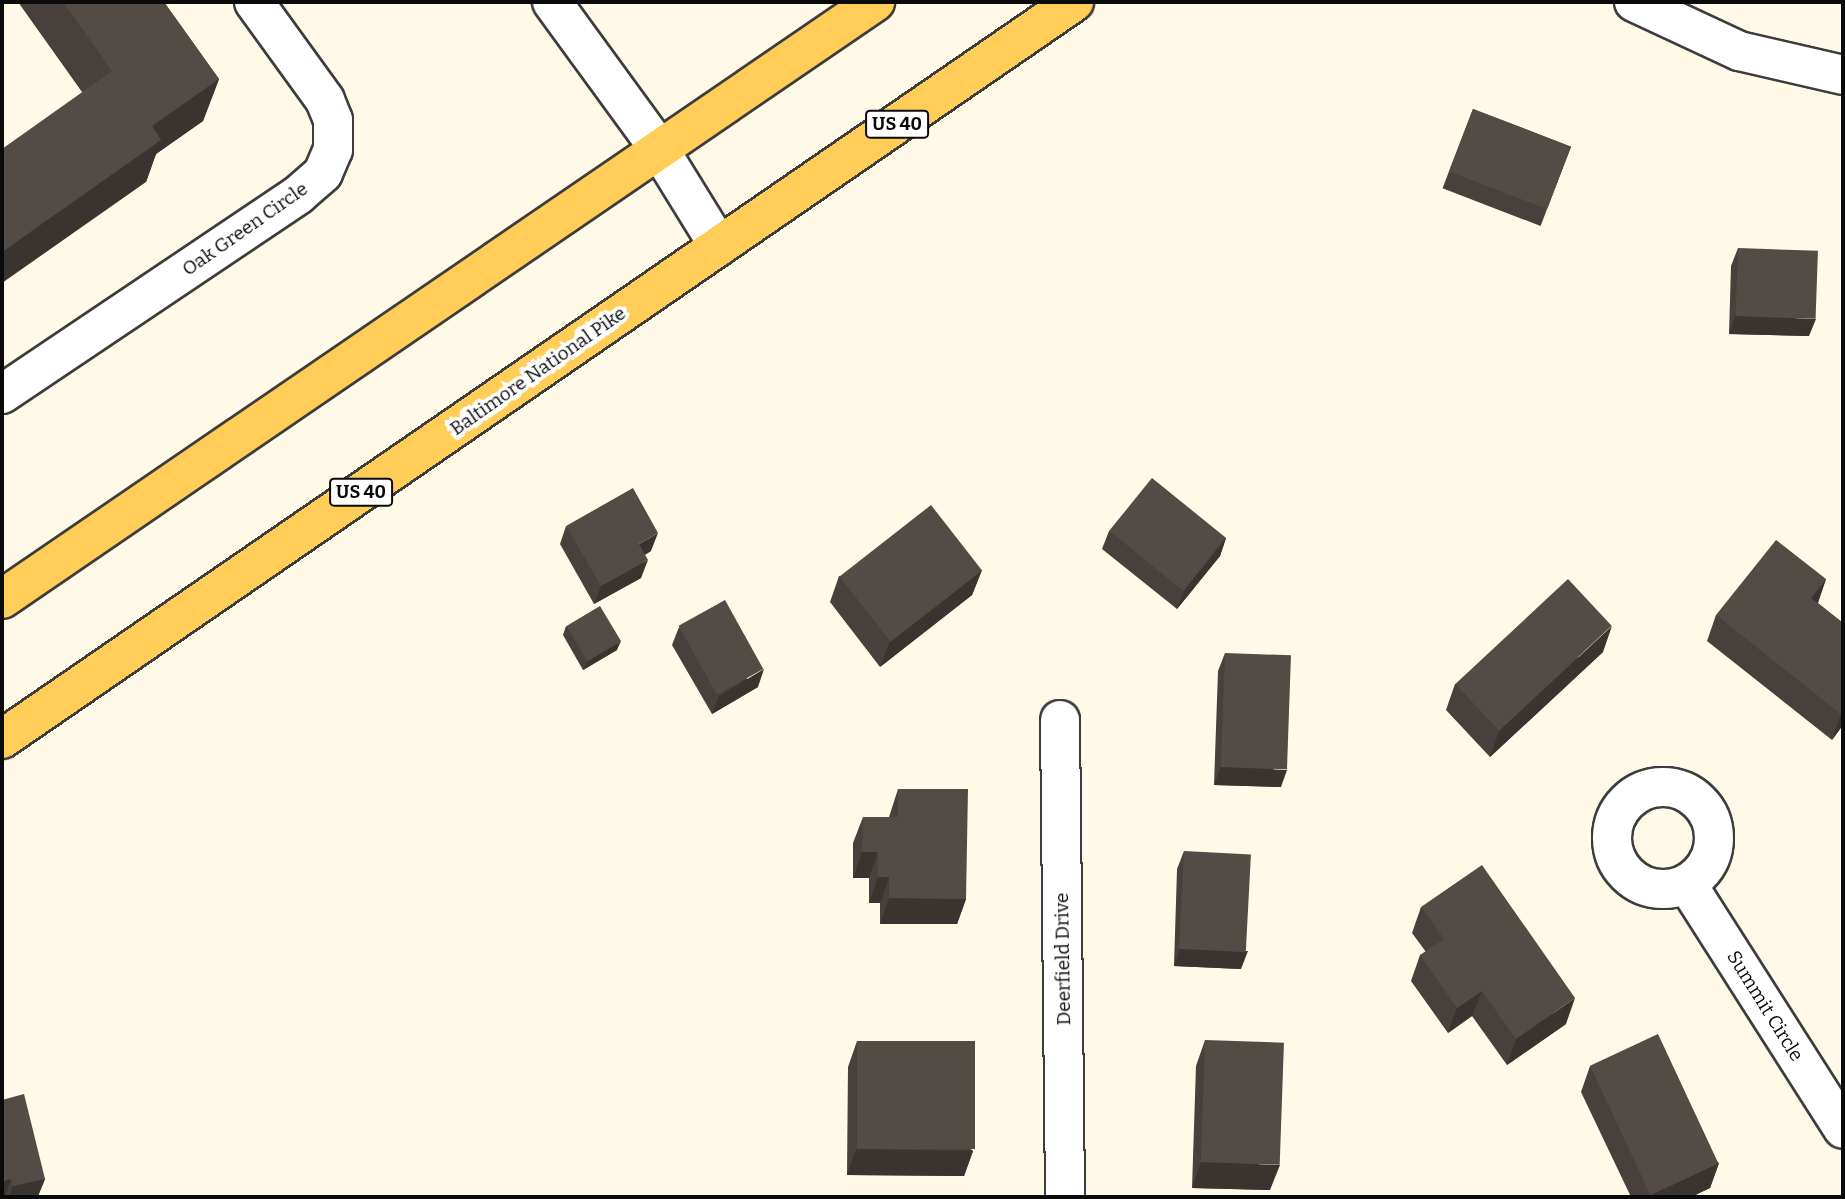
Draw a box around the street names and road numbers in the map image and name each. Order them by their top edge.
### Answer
road number: US 40 [864,110,930,139]
street label: Oak Green Circle [178,177,312,281]
street label: Baltimore National Pike [446,302,630,440]
road number: US 40 [328,478,394,506]
street label: Deerfield Drive [1050,892,1076,1026]
street label: Summit Circle [1722,947,1808,1065]

